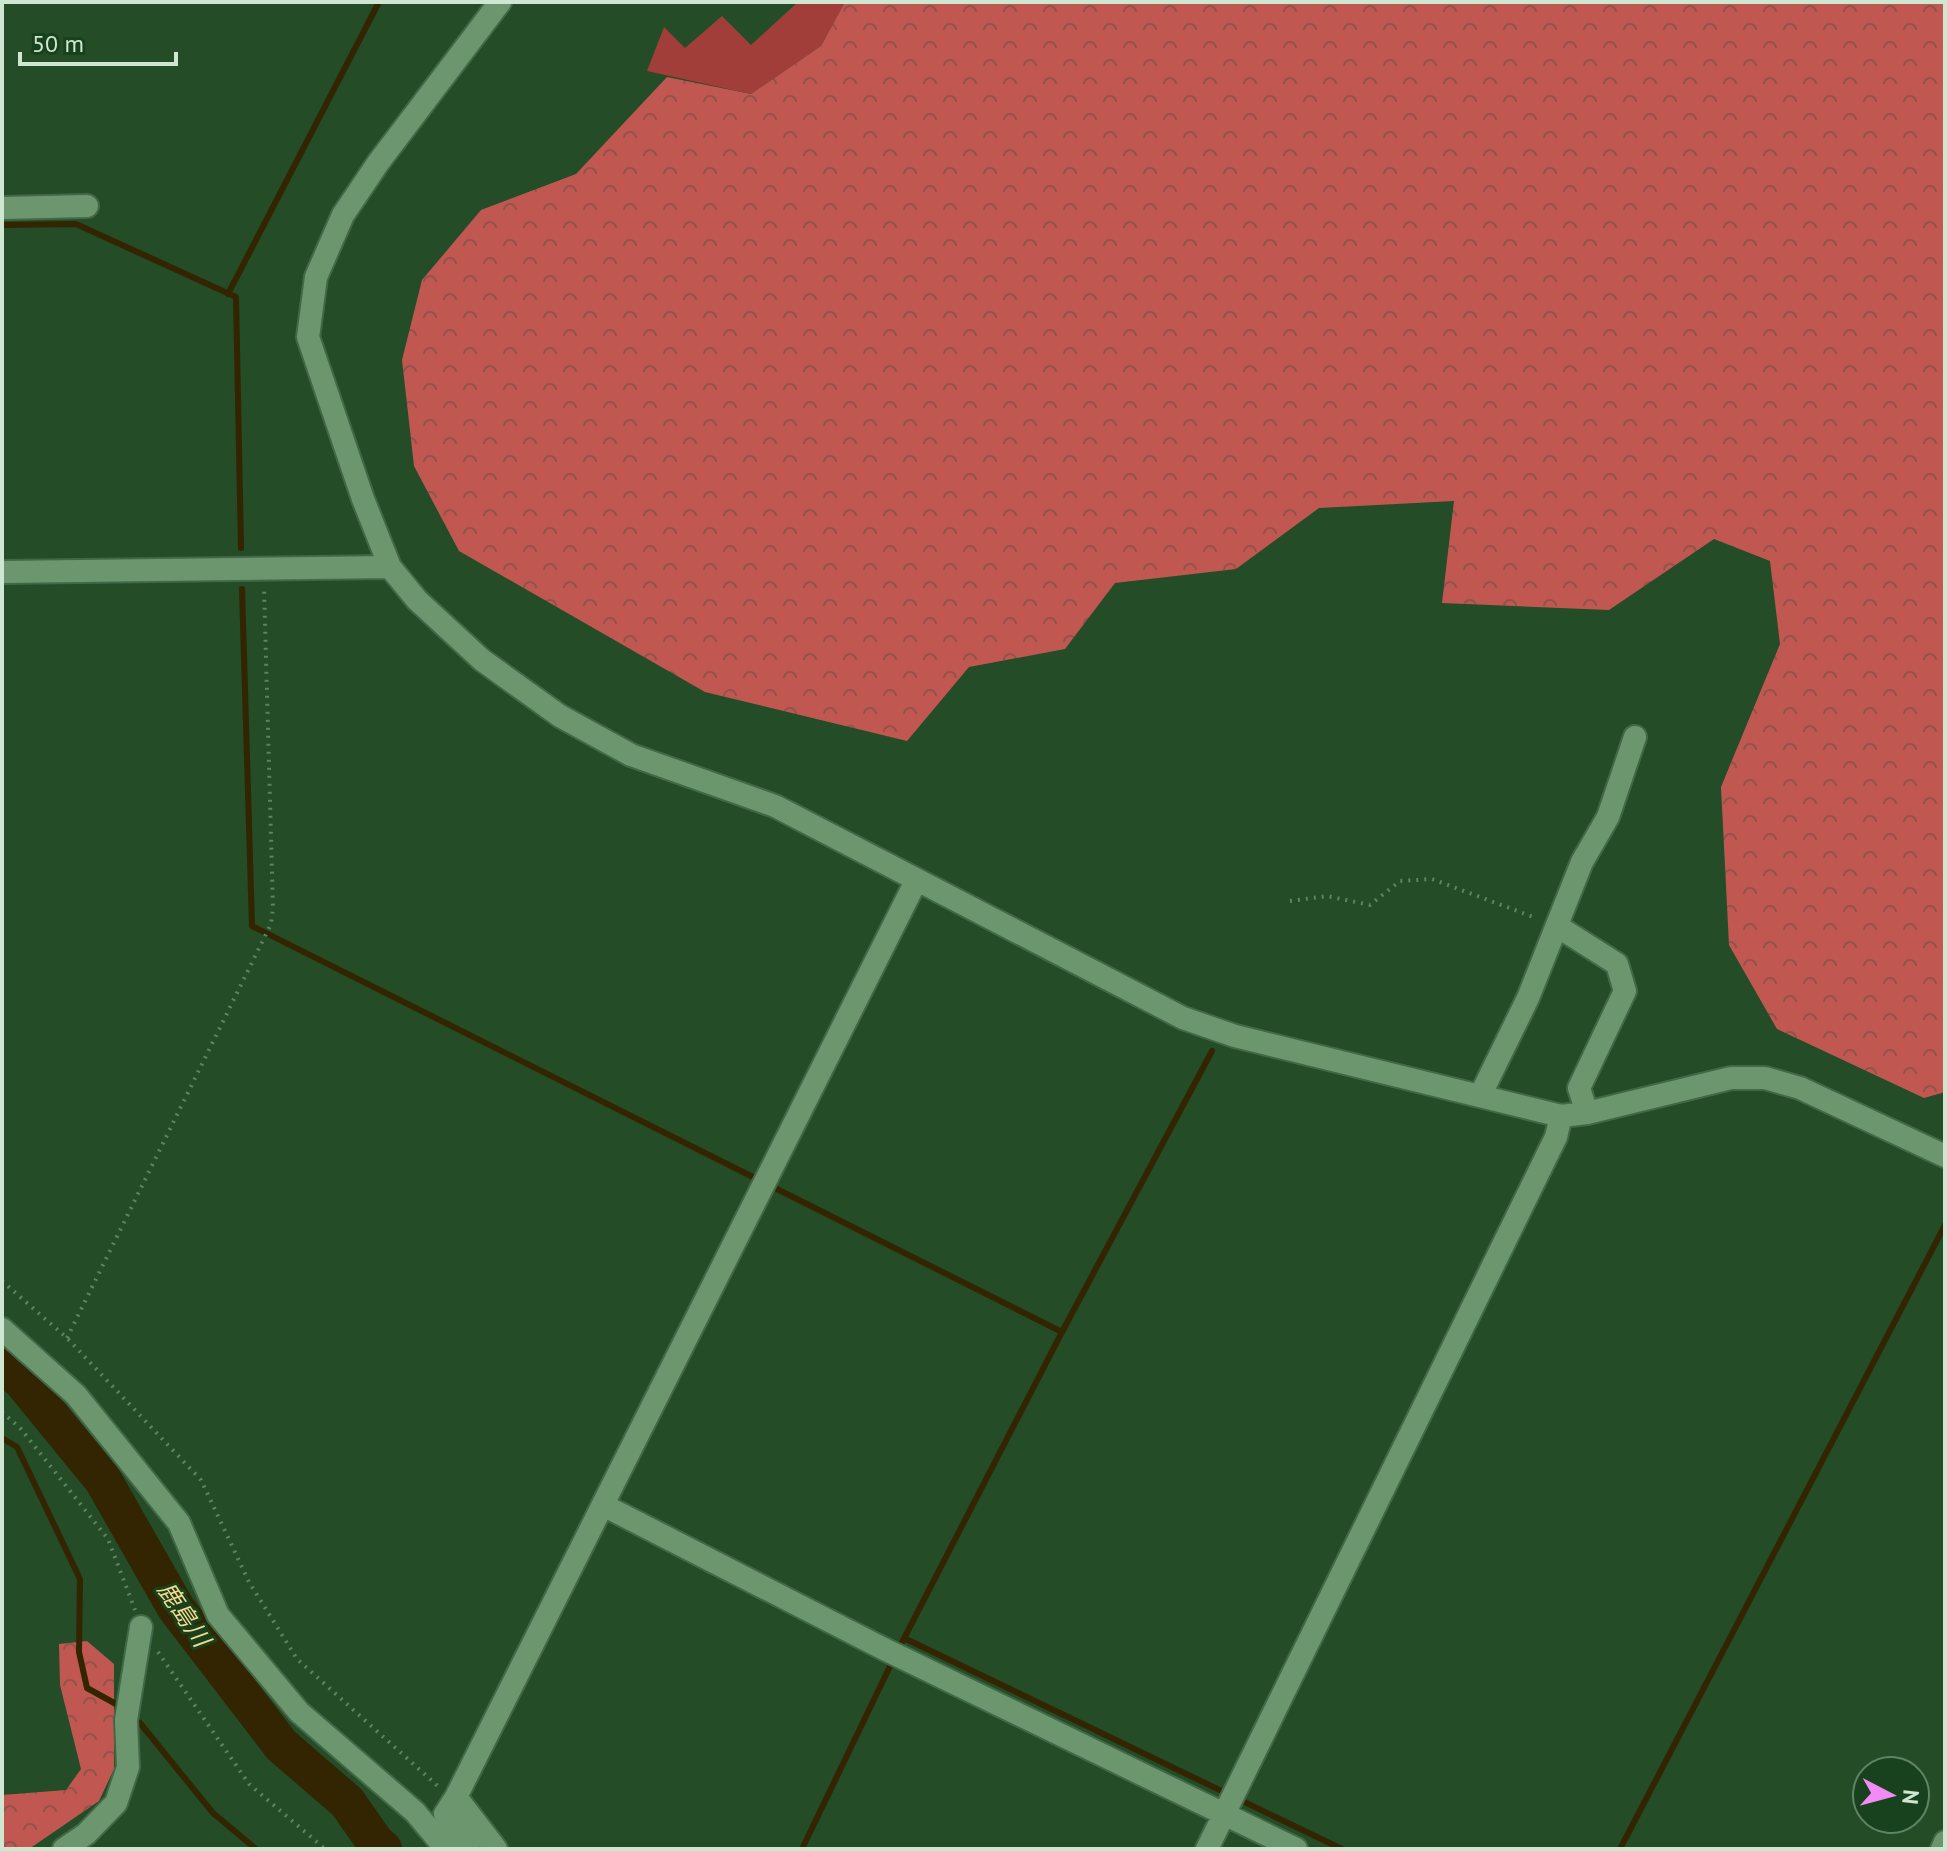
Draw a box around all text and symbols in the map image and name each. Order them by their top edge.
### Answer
scale bar [20,16,176,66]
text: 50 m [32,28,84,59]
water label: 鹿島川 [151,1575,219,1655]
north arrow [1851,1755,1931,1835]
text: N [1896,1788,1926,1806]

